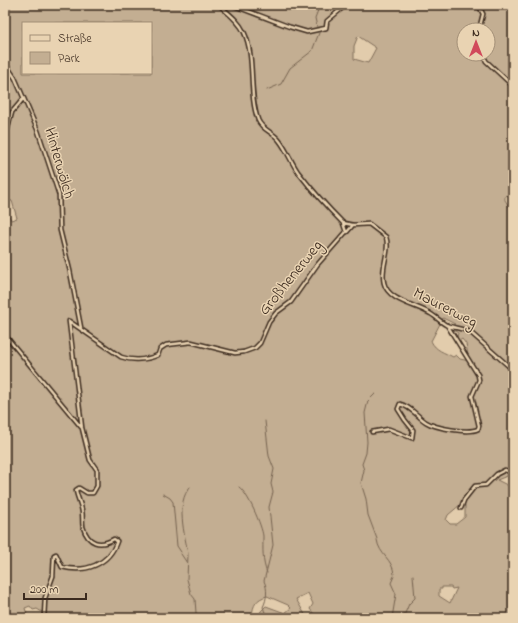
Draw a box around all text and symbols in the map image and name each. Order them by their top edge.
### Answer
legend [22,22,152,74]
north arrow [456,22,496,62]
text: N [472,25,480,41]
text: Straße [58,30,92,48]
text: Park [58,50,80,68]
street label: Hinterwölch [37,125,81,201]
street label: Großhenerweg [253,235,329,321]
street label: Maurerweg [409,282,481,334]
scale bar [24,575,86,601]
text: 200 m [30,581,59,599]

